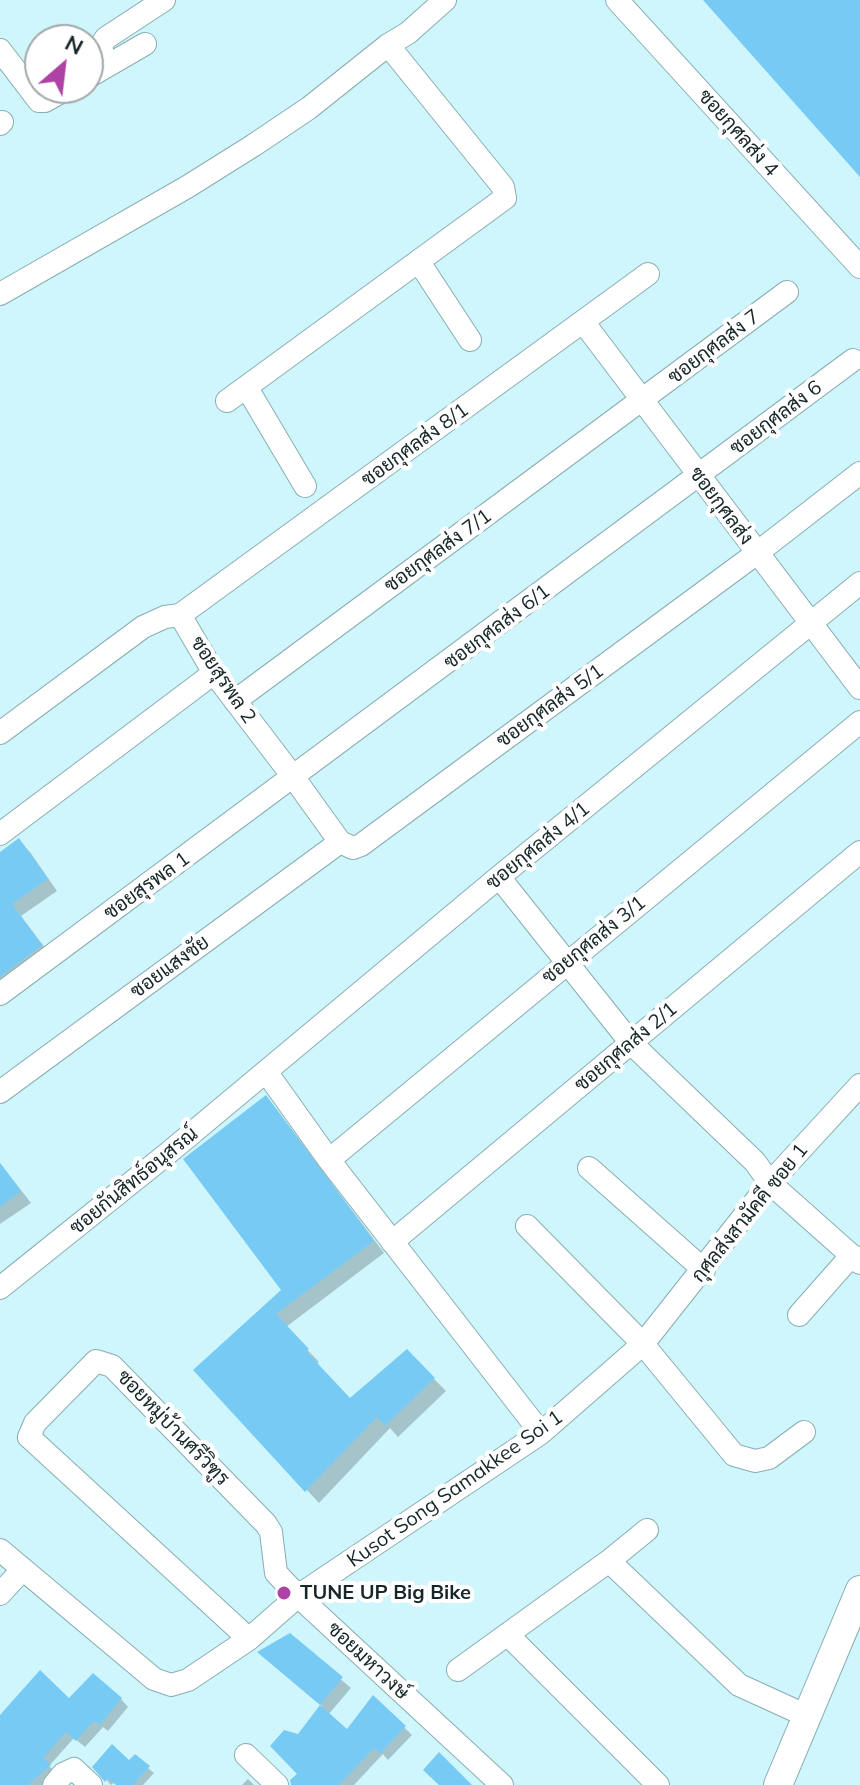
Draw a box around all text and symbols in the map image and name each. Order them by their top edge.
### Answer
north arrow [24,24,104,104]
text: N [60,28,88,61]
street label: ซอยกุศลส่ง 4 [693,85,783,181]
street label: ซอยกุศลส่ง 7 [663,305,765,389]
street label: ซอยกุศลส่ง 6 [725,376,827,460]
street label: ซอยกุศลส่ง 8/1 [357,398,473,492]
street label: ซอยกุศลส่ง [684,462,758,550]
street label: ซอยกุศลส่ง 7/1 [380,504,496,598]
street label: ซอยกุศลส่ง 6/1 [439,579,555,675]
street label: ซอยสุรพล 2 [185,632,261,728]
street label: ซอยกุศลส่ง 5/1 [492,659,608,753]
street label: ซอยกุศลส่ง 4/1 [481,797,595,895]
street label: ซอยสุรพล 1 [99,847,195,925]
street label: ซอยกุศลส่ง 3/1 [537,891,651,989]
street label: ซอยแสงชัย [126,930,214,1004]
street label: ซอยกุศลส่ง 2/1 [570,997,682,1097]
street label: ซอยกันสิทธ์อนุสรณ์ [65,1122,203,1240]
street label: กุศลส่งสามัคคี ซอย 1 [687,1139,813,1287]
street label: ซอยหมู่บ้านศรีวิฑูร [112,1365,234,1491]
street label: Kusot Song Samakkee Soi 1 [343,1405,567,1573]
place label: TUNE UP Big Bike [300,1581,471,1605]
marker: TUNE UP Big Bike [275,1584,293,1602]
street label: ซอยมหาวงษ์ [322,1617,414,1705]

